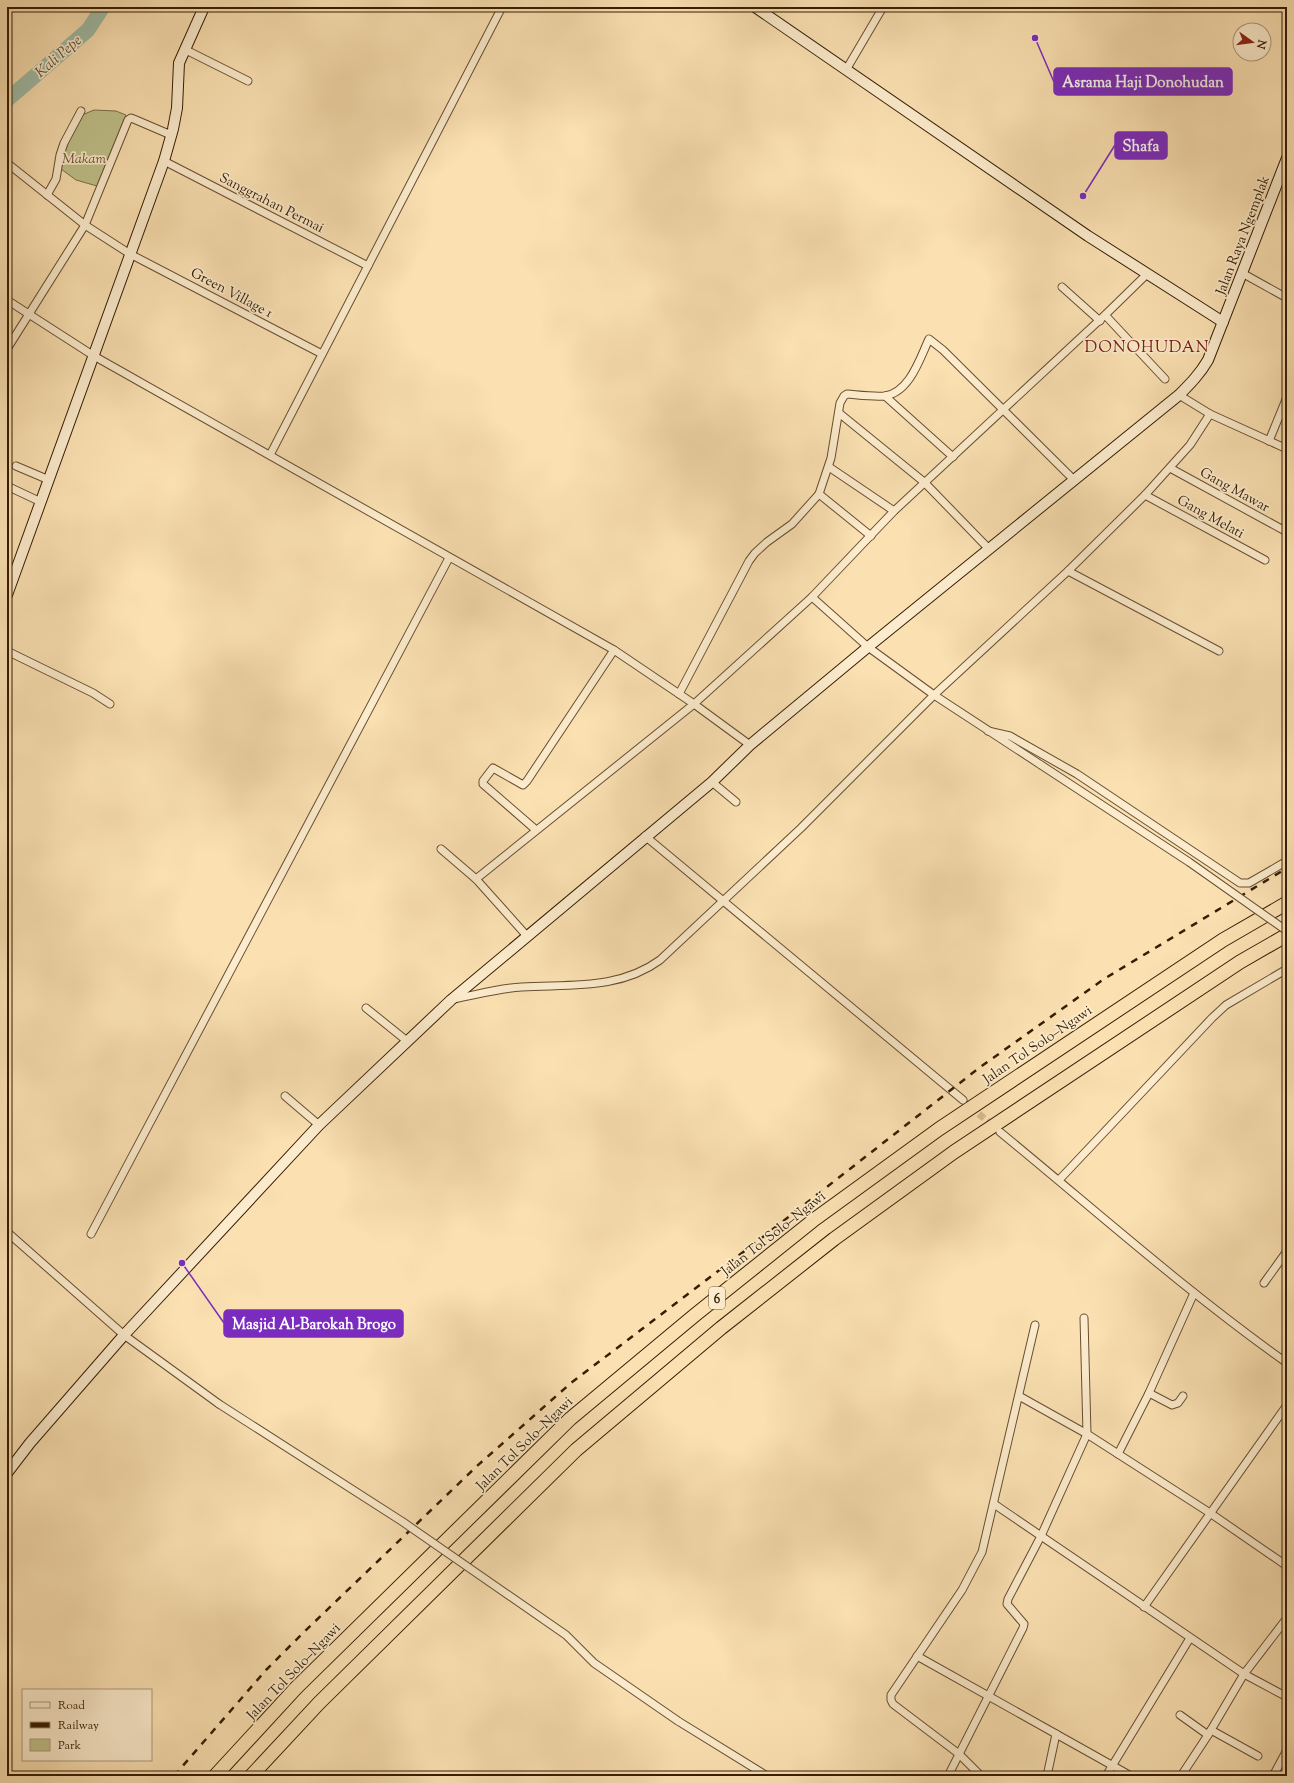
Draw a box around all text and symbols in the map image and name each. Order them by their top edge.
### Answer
north arrow [1232,22,1272,62]
water label: Kali Pepe [31,31,87,83]
text: N [1252,37,1270,51]
callout: Asrama Haji Donohudan [1054,68,1232,95]
text: Asrama Haji Donohudan [1062,73,1224,94]
callout: Shafa [1115,132,1167,159]
text: Shafa [1123,137,1159,158]
park label: Makam [62,150,106,170]
street label: Sanggrahan Permai [215,169,327,239]
street label: Jalan Raya Ngemplak [1212,173,1276,299]
street label: Green Village 1 [186,264,276,324]
district label: DONOHUDAN [1085,337,1209,360]
street label: Gang Mawar [1196,463,1273,519]
street label: Gang Melati [1173,491,1247,544]
street label: Jalan Tol Solo–Ngawi [979,1002,1097,1090]
street label: Jalan Tol Solo–Ngawi [717,1187,831,1282]
road number: 6 [709,1287,725,1309]
callout: Masjid Al-Barokah Brogo [224,1310,403,1337]
text: Masjid Al-Barokah Brogo [232,1315,396,1336]
street label: Jalan Tol Solo–Ngawi [472,1393,578,1497]
street label: Jalan Tol Solo–Ngawi [242,1619,346,1726]
legend [22,1689,152,1761]
text: Road [58,1697,85,1715]
text: Railway [58,1717,99,1735]
text: Park [58,1737,81,1755]

